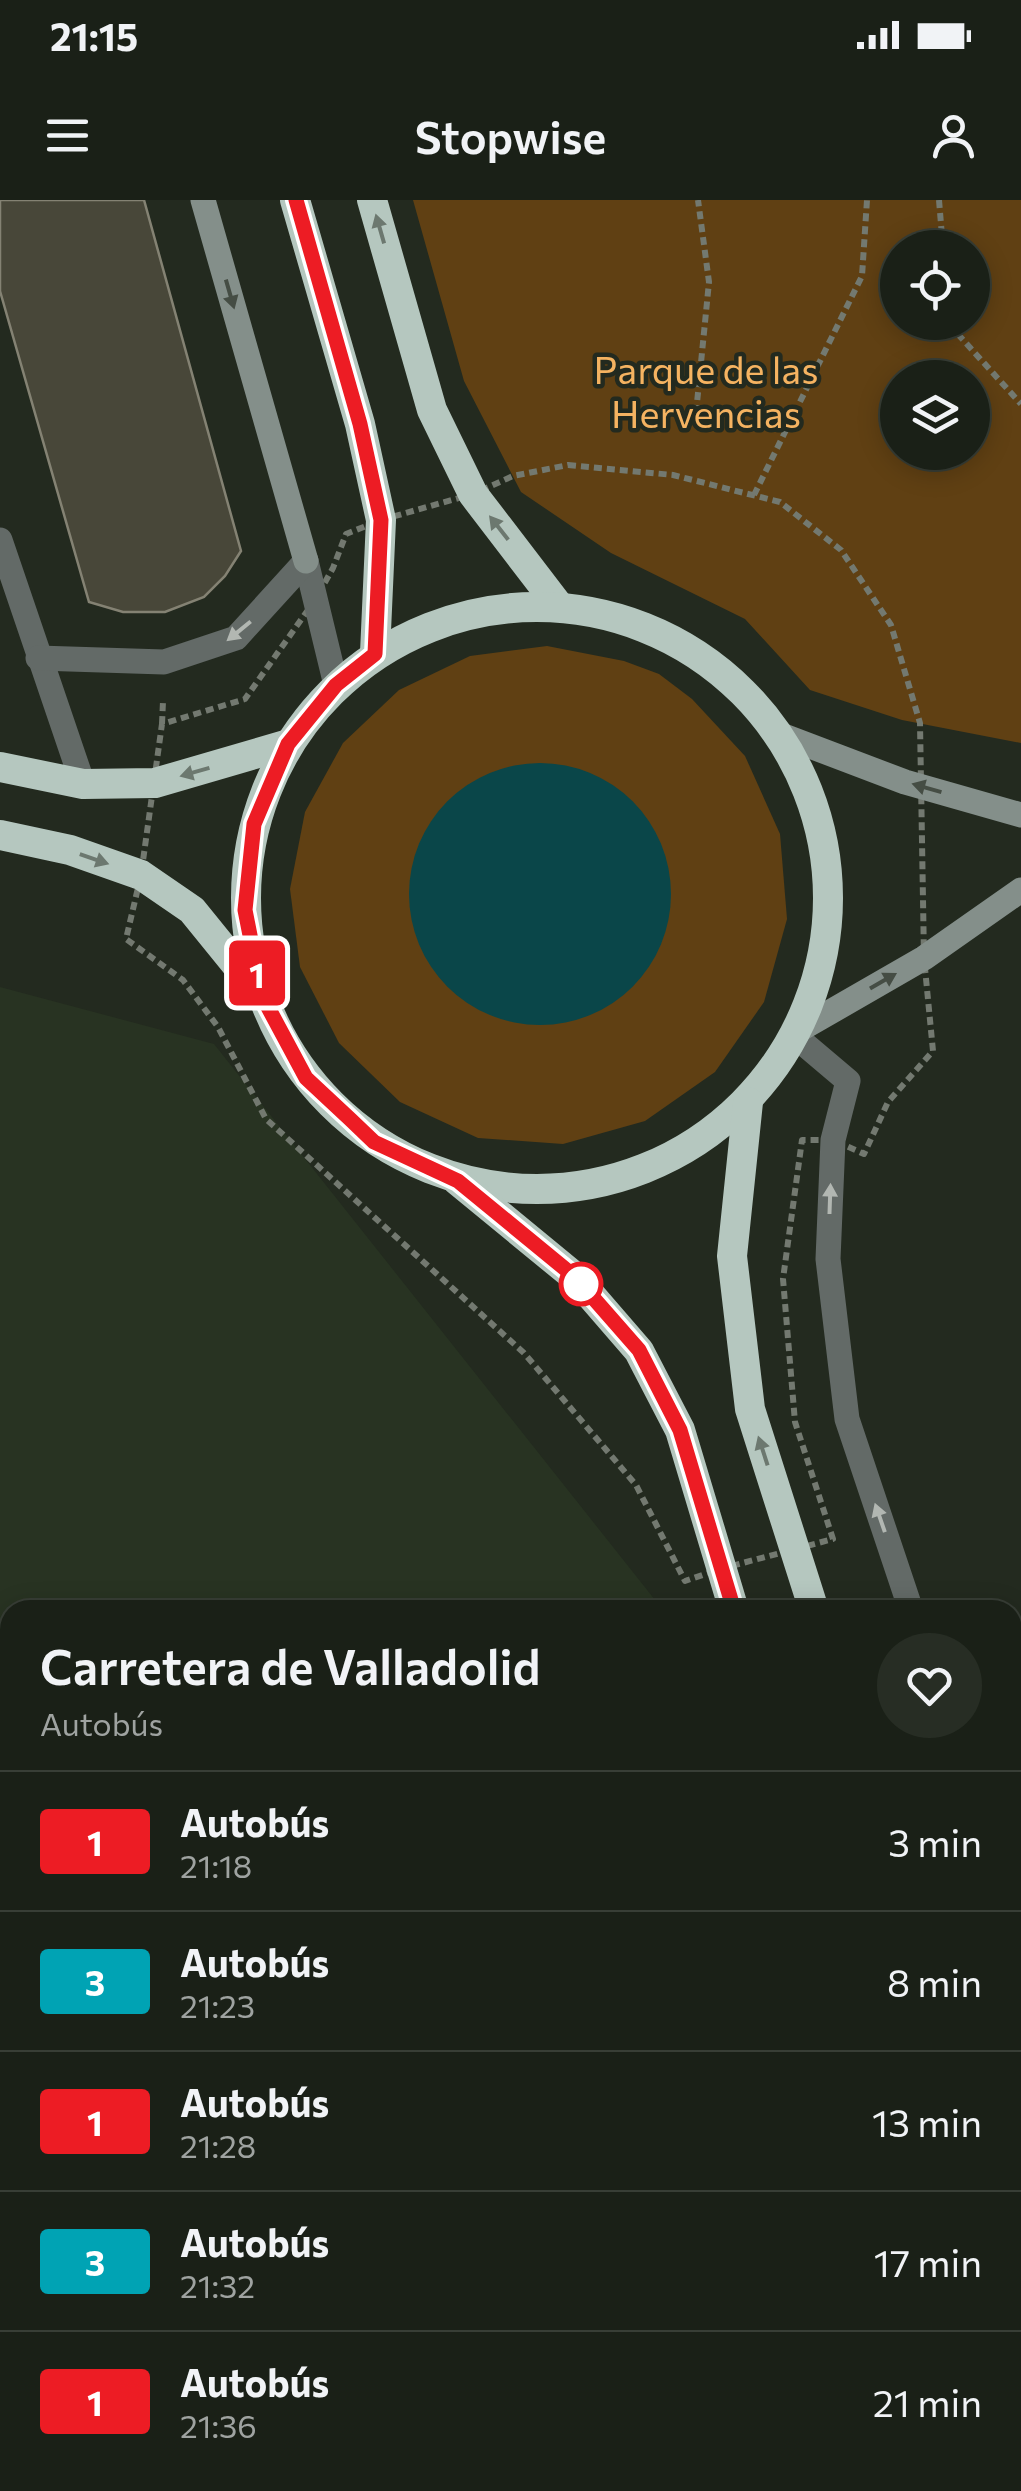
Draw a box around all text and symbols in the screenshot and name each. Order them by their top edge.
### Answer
text: 21:15 [50,12,138,59]
icon: menu [40,108,95,163]
text: Stopwise [415,108,606,163]
icon: person [926,108,981,163]
one-way arrow [372,213,387,243]
map controls [880,230,990,470]
button: locate [880,230,990,340]
one-way arrow [223,279,238,310]
park label: Parque de las Hervencias [593,345,819,436]
button: layers [880,360,990,470]
one-way arrow [489,515,510,541]
one-way arrow [226,619,252,641]
one-way arrow [179,764,210,780]
one-way arrow [911,780,942,795]
one-way arrow [80,852,110,867]
line badge: 1 [224,940,290,1006]
text: 1 [249,952,265,995]
one-way arrow [869,973,898,990]
one-way arrow [823,1183,839,1215]
unlabelled marker [560,1263,602,1305]
one-way arrow [755,1435,770,1465]
one-way arrow [871,1502,886,1532]
button: heart [877,1633,982,1738]
text: Carretera de Valladolid [40,1636,541,1695]
text: Autobús [40,1703,163,1743]
text: Autobús [180,1798,329,1845]
text: 3 min [888,1818,982,1865]
text: 1 [87,1820,103,1863]
text: 21:18 [180,1845,252,1885]
text: Autobús [180,1938,329,1985]
text: 8 min [887,1958,982,2005]
text: 3 [85,1960,105,2003]
text: 21:23 [180,1985,255,2025]
text: Autobús [180,2078,329,2125]
text: 13 min [872,2098,982,2145]
text: 1 [87,2100,103,2143]
text: 21:28 [180,2125,256,2165]
text: Autobús [180,2218,329,2265]
text: 17 min [874,2238,982,2285]
text: 3 [85,2240,105,2283]
text: 21:32 [180,2265,255,2305]
text: Autobús [180,2358,329,2405]
text: 21 min [873,2378,982,2425]
text: 1 [87,2380,103,2423]
text: 21:36 [180,2405,257,2445]

